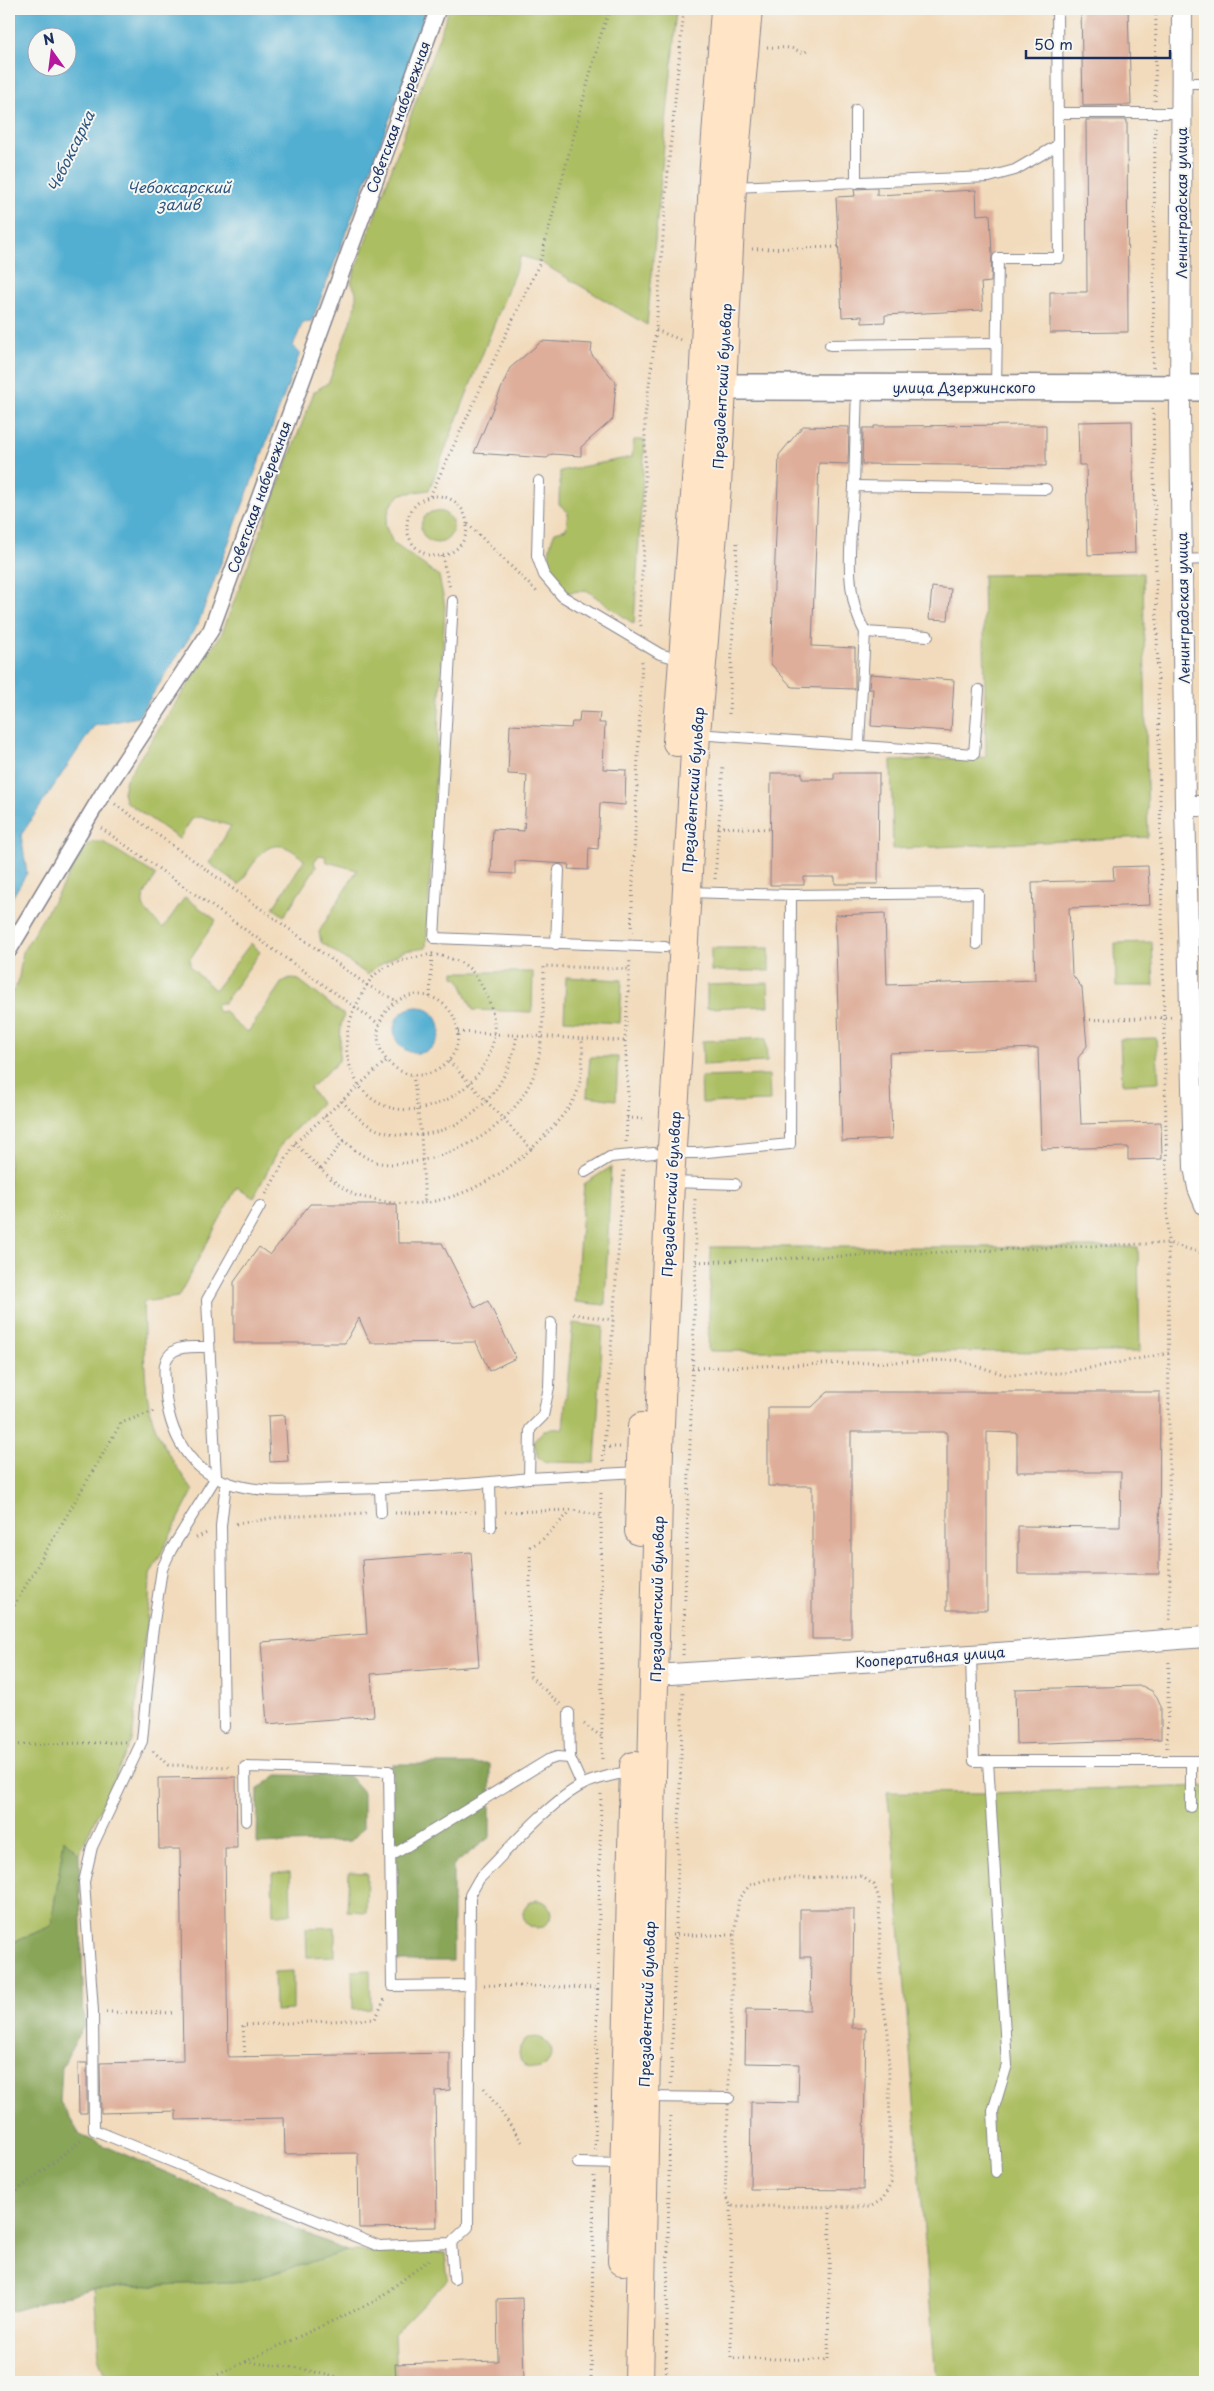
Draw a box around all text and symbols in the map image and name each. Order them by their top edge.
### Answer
text: N [41,27,57,50]
north arrow [28,28,78,78]
scale bar [1026,28,1170,60]
text: 50 m [1034,32,1073,55]
street label: Советская набережная [361,38,435,196]
water label: Чебоксарка [40,106,100,195]
street label: Ленинградская улица [1171,127,1192,279]
water label: Чебоксарский залив [127,175,233,215]
street label: Президентский бульвар [707,302,737,470]
street label: улица Дзержинского [892,377,1036,398]
street label: Советская набережная [222,418,296,576]
street label: Ленинградская улица [1171,532,1195,684]
street label: Президентский бульвар [677,706,709,874]
street label: Президентский бульвар [656,1110,686,1278]
street label: Президентский бульвар [645,1516,669,1682]
street label: Кооперативная улица [854,1641,1006,1673]
street label: Президентский бульвар [634,1921,660,2087]

